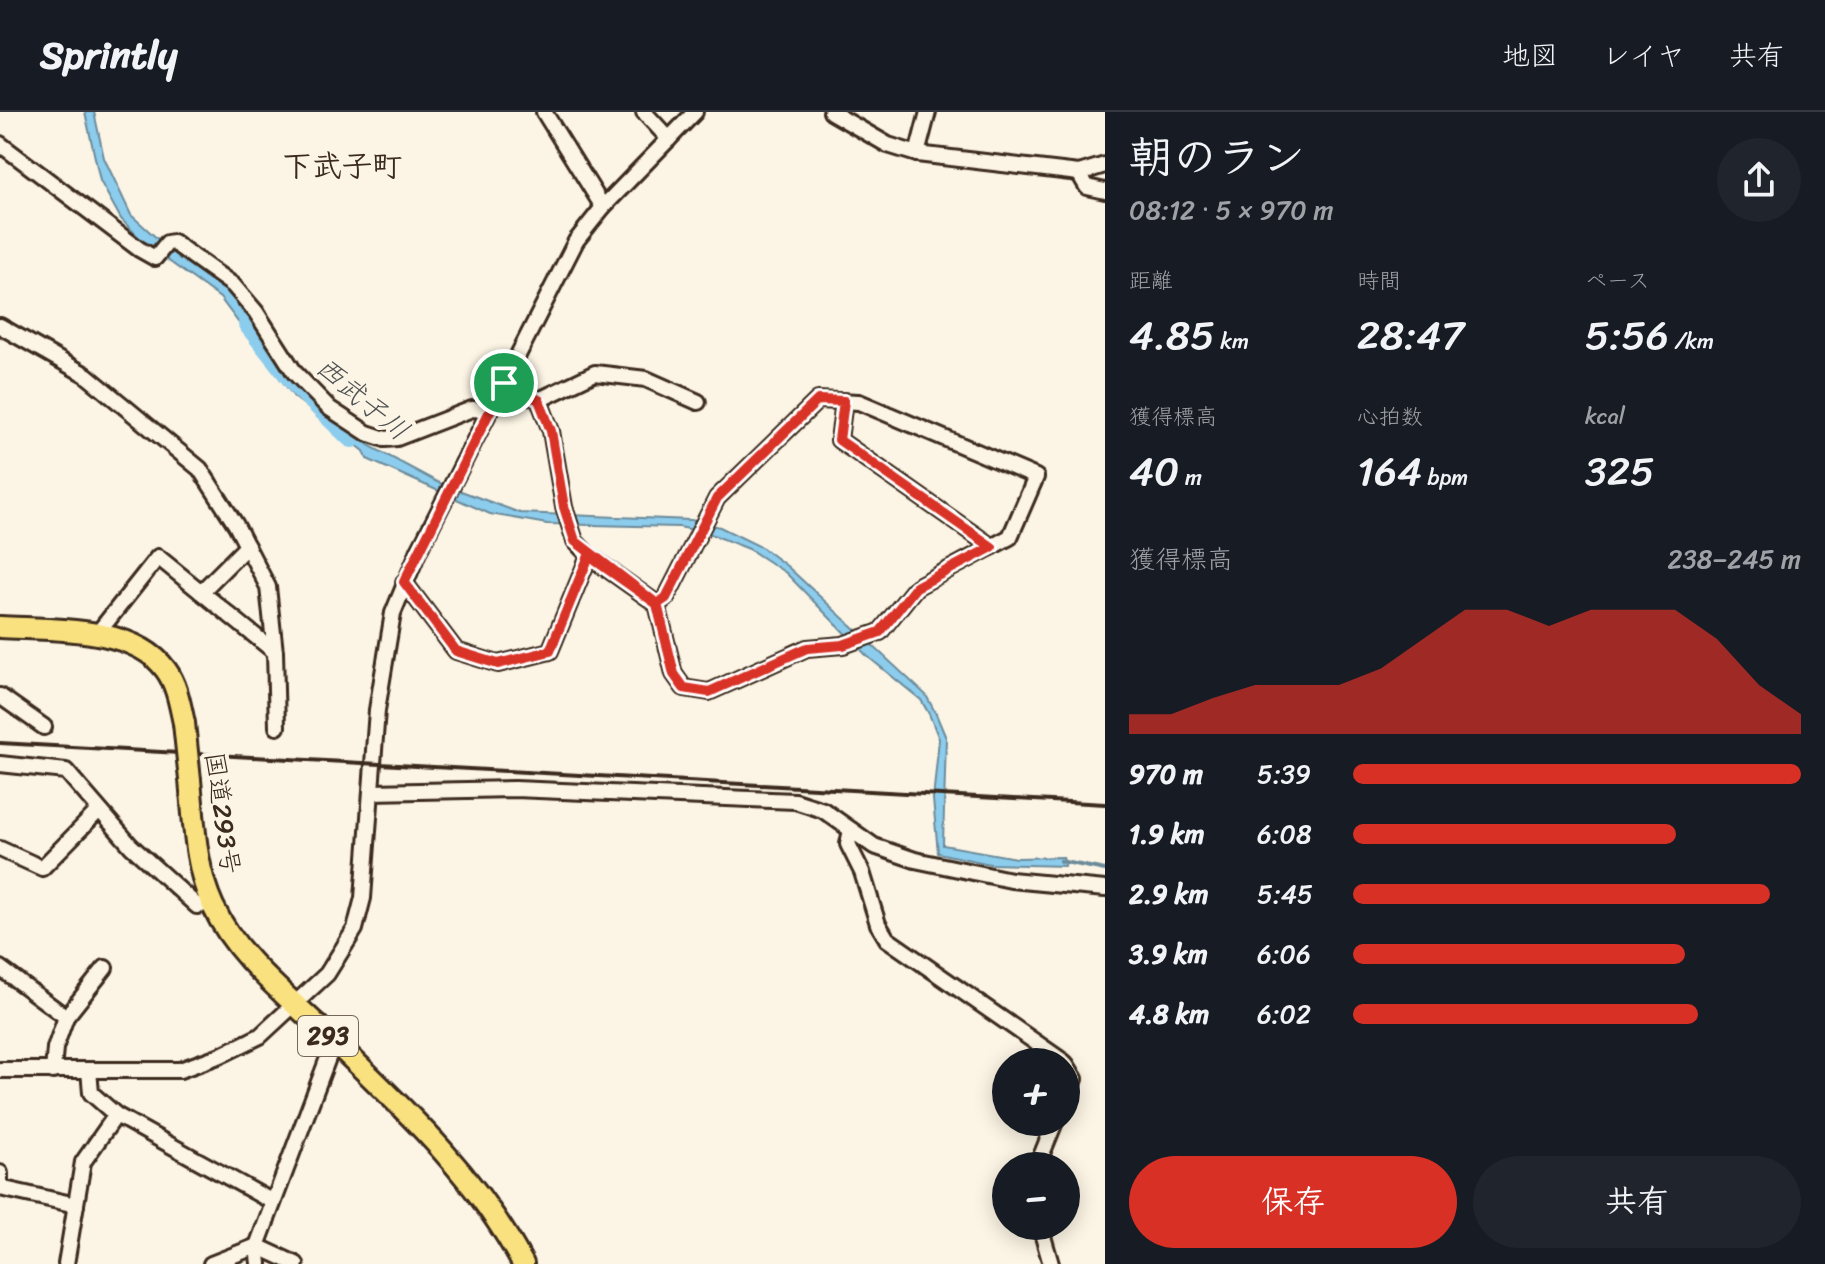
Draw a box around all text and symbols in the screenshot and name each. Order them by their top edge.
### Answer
text: Sprintly [40,22,178,89]
text: 地図 [1502,31,1558,80]
text: レイヤ [1602,31,1685,80]
text: 共有 [1729,31,1785,80]
text: 朝のラン [1129,118,1305,196]
button: share [1717,138,1801,222]
district label: 下武子町 [282,139,402,193]
text: 08:12 · 5 × 970 m [1129,187,1333,233]
text: 距離 [1129,261,1173,300]
text: 時間 [1357,261,1401,300]
text: ペース [1585,261,1650,300]
text: 4.85 [1129,300,1215,371]
text: 28:47 [1357,300,1464,371]
text: 5:56 [1585,300,1669,371]
text: km [1215,322,1249,361]
text: /km [1669,322,1714,361]
water label: 西武子川 [304,344,421,453]
pin [470,349,538,417]
icon: arrive [482,361,526,405]
text: 獲得標高 [1129,397,1217,436]
text: 心拍数 [1357,397,1423,436]
text: kcal [1585,397,1625,436]
text: 40 [1129,436,1179,507]
text: 164 [1357,436,1422,507]
text: 325 [1585,436,1654,507]
text: m [1179,458,1202,497]
text: bpm [1422,458,1468,497]
text: 獲得標高 [1129,536,1233,582]
text: 238–245 m [1667,536,1801,582]
street label: 国道293号 [192,749,254,877]
text: 970 m [1129,751,1203,797]
text: 5:39 [1257,751,1311,797]
text: 1.9 km [1129,811,1205,857]
text: 6:08 [1257,811,1312,857]
text: 2.9 km [1129,871,1208,917]
text: 5:45 [1257,871,1313,917]
text: 3.9 km [1129,931,1208,977]
text: 6:06 [1257,931,1311,977]
text: 4.8 km [1129,991,1209,1037]
text: 6:02 [1257,991,1311,1037]
road number: 293 [298,1016,358,1056]
map controls [992,1048,1080,1240]
button: + [992,1048,1080,1136]
button: − [992,1152,1080,1240]
button: 保存 [1129,1156,1457,1248]
button: 共有 [1473,1156,1801,1248]

